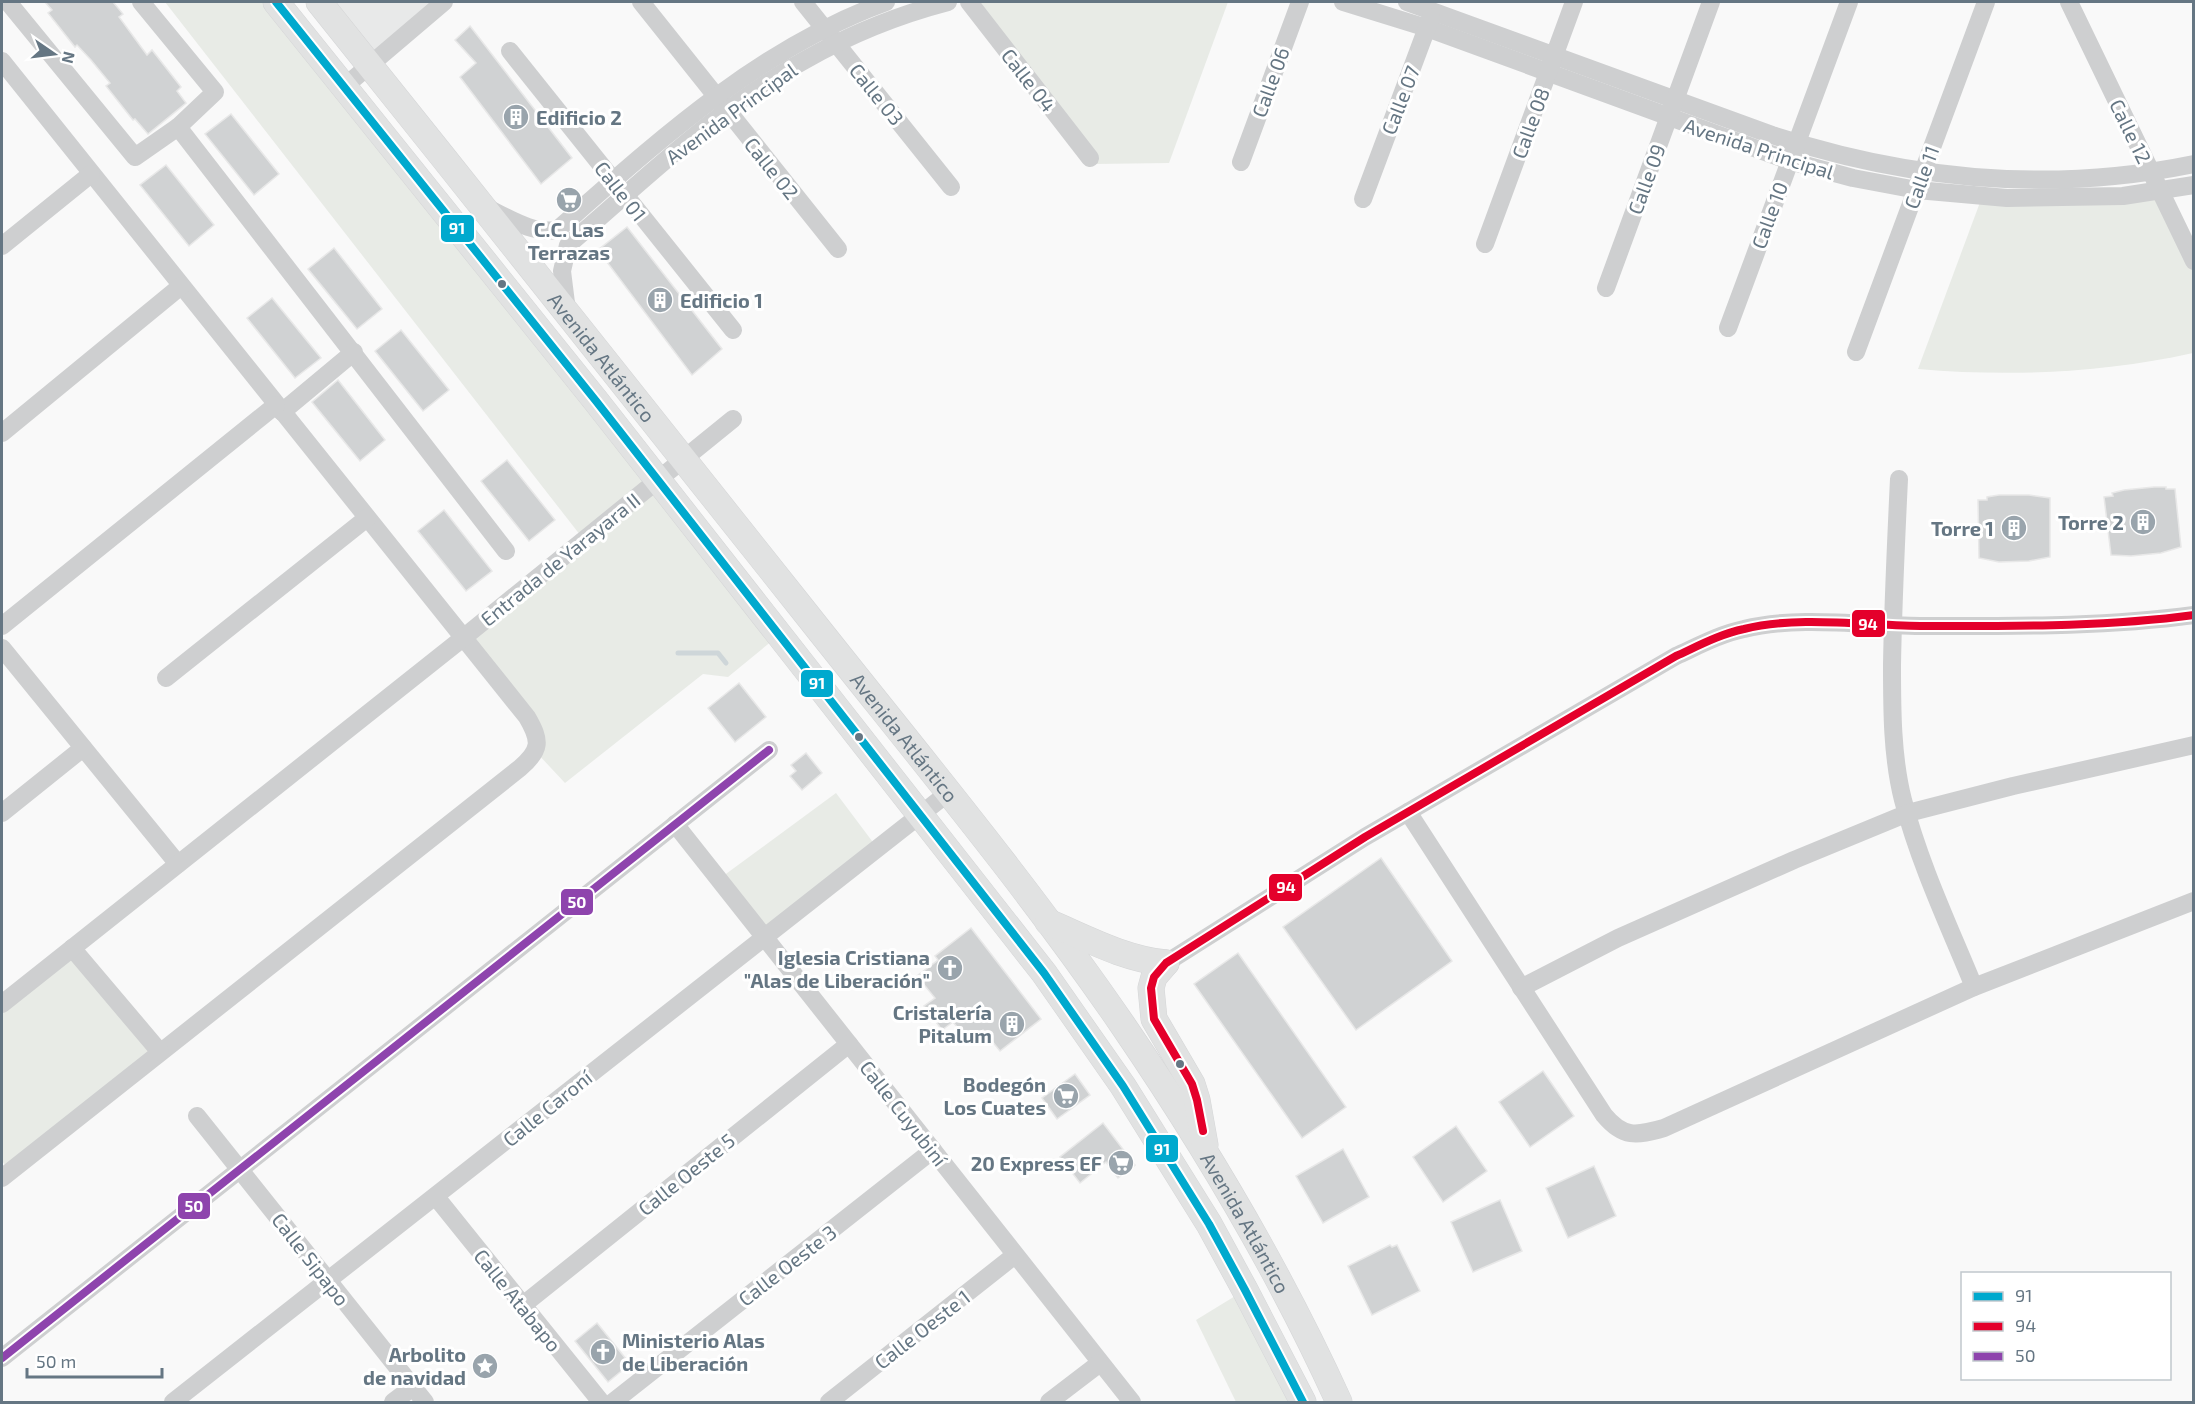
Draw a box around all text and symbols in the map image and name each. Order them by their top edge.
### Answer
north arrow [24,24,84,84]
street label: Calle 04 [997,44,1061,116]
street label: Calle 06 [1246,44,1294,120]
text: N [58,50,80,66]
street label: Avenida Principal [661,57,801,169]
street label: Calle 03 [845,58,909,130]
street label: Calle 07 [1376,62,1424,138]
street label: Calle 08 [1506,84,1554,162]
street label: Calle 12 [2105,95,2157,167]
building icon: Edificio 2 [501,102,531,132]
place label: Edificio 2 [536,105,622,129]
street label: Avenida Principal [1681,112,1837,184]
street label: Calle 02 [740,132,804,204]
street label: Calle 09 [1622,141,1670,217]
street label: Calle 11 [1899,142,1943,212]
street label: Calle 01 [590,156,652,226]
street label: Calle 10 [1746,178,1792,252]
supermarket icon: C.C. Las Terrazas [554,185,584,215]
line badge: 91 [440,214,475,243]
place label: C.C. Las Terrazas [528,217,610,264]
text: 91 [449,218,465,237]
unlabelled marker [496,278,508,290]
building icon: Edificio 1 [645,285,675,315]
street label: Avenida Atlántico [543,288,661,427]
place label: Edificio 1 [680,288,763,312]
street label: Entrada de Yarayara II [475,487,645,631]
building icon: Torre 2 [2128,507,2158,537]
place label: Torre 2 [2058,510,2124,534]
building icon: Torre 1 [1999,513,2029,543]
place label: Torre 1 [1931,516,1994,540]
line badge: 94 [1851,609,1886,638]
text: 94 [1858,614,1878,633]
street label: Avenida Atlántico [846,668,963,807]
line badge: 91 [800,669,834,698]
text: 91 [809,673,825,692]
unlabelled marker [853,731,865,743]
line badge: 94 [1268,873,1303,902]
text: 94 [1276,877,1296,896]
line badge: 50 [560,888,594,916]
text: 50 [568,892,586,911]
place label: Iglesia Cristiana "Alas de Liberación" [744,945,930,992]
church icon: Iglesia Cristiana "Alas de Liberación" [935,953,965,983]
place label: Cristalería Pitalum [893,1000,992,1047]
building icon: Cristalería Pitalum [997,1009,1027,1039]
street label: Calle Cuyubiní [855,1055,953,1171]
unlabelled marker [1174,1058,1186,1070]
street label: Calle Caroní [498,1064,597,1151]
place label: Bodegón Los Cuates [943,1072,1046,1119]
supermarket icon: Bodegón Los Cuates [1051,1081,1081,1111]
street label: Calle Oeste 5 [633,1128,739,1220]
line badge: 91 [1145,1134,1179,1163]
text: 91 [1154,1139,1170,1158]
supermarket icon: 20 Express EF [1106,1148,1136,1178]
street label: Avenida Atlántico [1196,1148,1295,1297]
place label: 20 Express EF [971,1151,1102,1175]
line badge: 50 [177,1192,211,1220]
text: 50 [185,1196,203,1215]
street label: Calle Sipapo [267,1208,355,1310]
street label: Calle Oeste 3 [733,1219,841,1311]
street label: Calle Atabapo [469,1244,567,1356]
legend [1961,1272,2171,1380]
street label: Calle Oeste 1 [869,1284,975,1374]
text: 91 [2015,1284,2032,1306]
text: 94 [2015,1314,2036,1336]
place label: Ministerio Alas de Liberación [622,1328,765,1375]
church icon: Ministerio Alas de Liberación [588,1337,618,1367]
scale bar [27,1341,162,1379]
place label: Arbolito de navidad [363,1342,466,1389]
text: 50 [2015,1344,2036,1366]
text: 50 m [36,1350,76,1372]
place icon: Arbolito de navidad [470,1351,500,1381]

